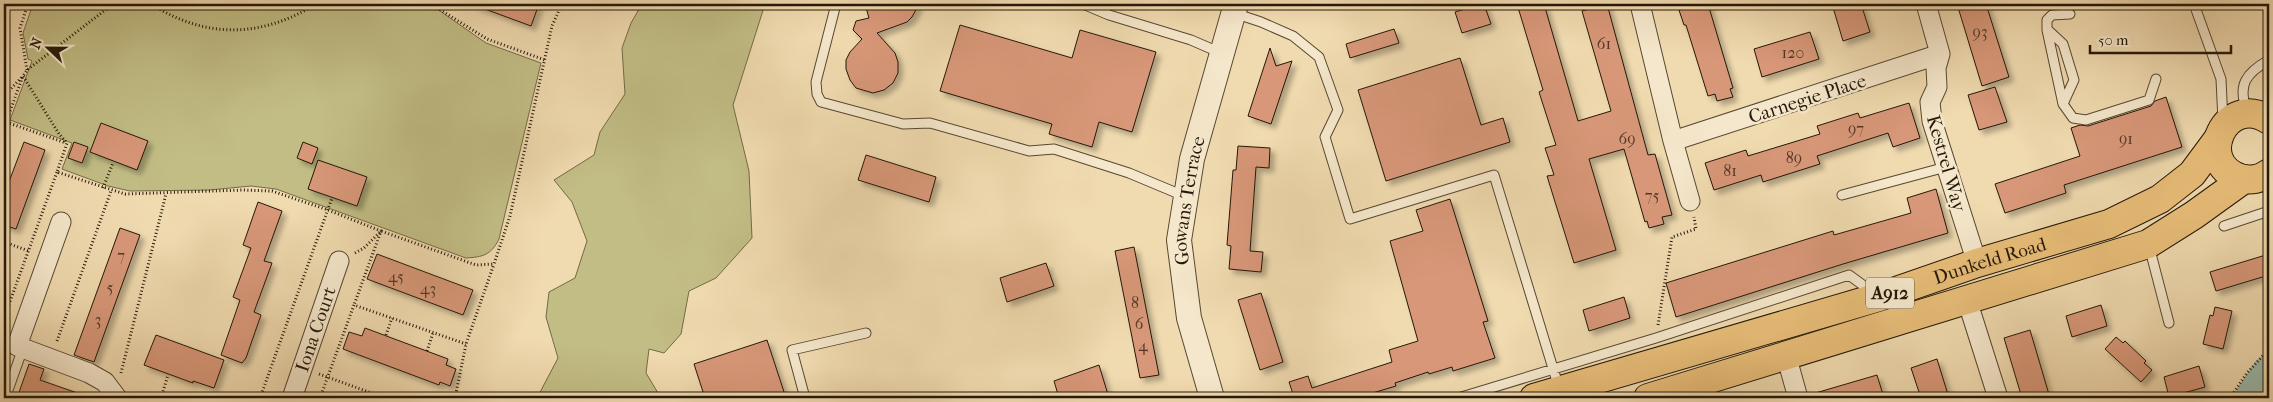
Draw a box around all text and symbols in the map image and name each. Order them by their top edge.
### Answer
north arrow [22,22,72,72]
house number: 93 [1973,22,1987,41]
scale bar [2090,22,2232,54]
text: 50 m [2098,31,2129,49]
house number: 61 [1597,34,1611,53]
text: N [27,35,46,51]
house number: 120 [1782,43,1804,62]
street label: Carnegie Place [1746,70,1869,128]
street label: Kestrel Way [1922,113,1971,215]
house number: 97 [1848,119,1864,138]
house number: 69 [1618,129,1636,148]
house number: 91 [2119,129,2133,148]
street label: Gowans Terrace [1169,134,1210,266]
house number: 89 [1786,148,1802,167]
house number: 81 [1723,161,1737,180]
house number: 75 [1645,186,1659,205]
street label: Dunkeld Road [1931,233,2049,289]
house number: 7 [117,246,125,265]
house number: 45 [388,267,404,286]
house number: 5 [107,278,114,297]
road number: A912 [1866,278,1914,308]
house number: 43 [420,279,436,298]
street label: Iona Court [291,284,341,375]
house number: 8 [1131,293,1139,312]
house number: 3 [95,310,101,329]
house number: 6 [1135,314,1144,333]
house number: 4 [1138,336,1148,355]

